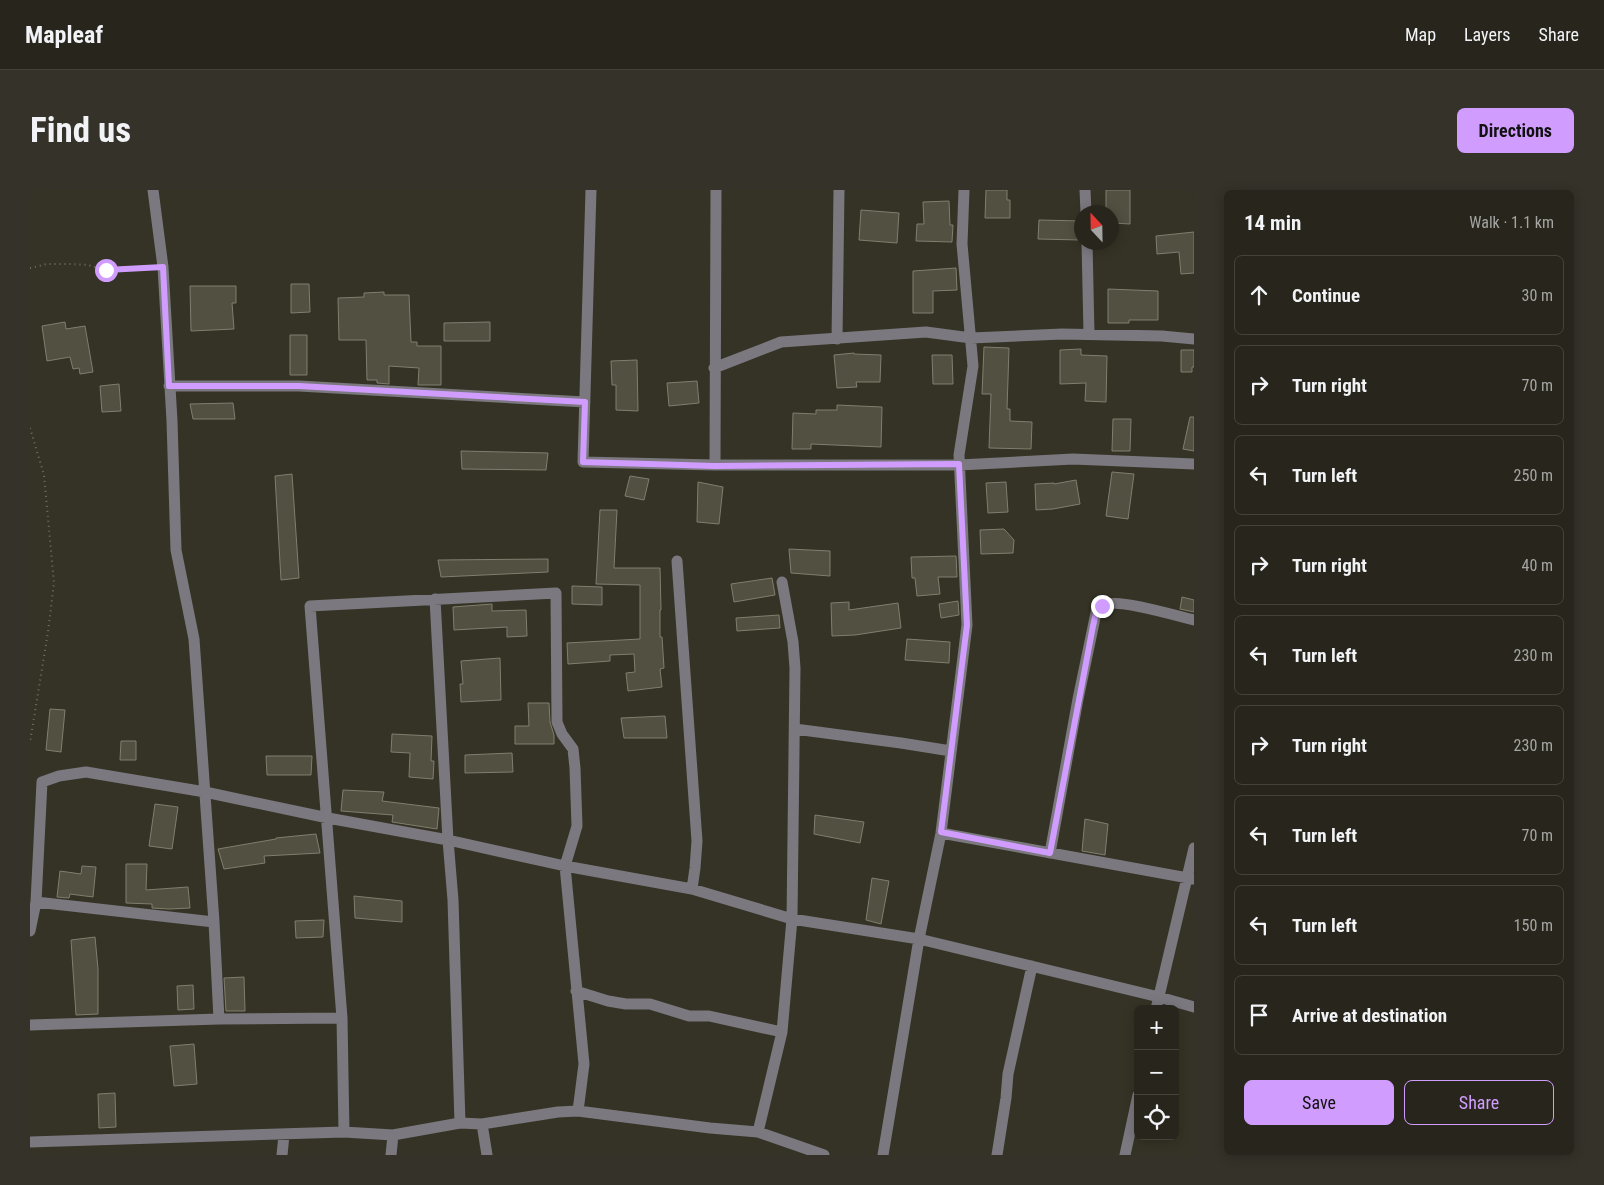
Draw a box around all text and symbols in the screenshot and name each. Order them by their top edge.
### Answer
text: Mapleaf [25,21,103,49]
text: Map [1405,24,1436,45]
text: Layers [1464,24,1511,45]
text: Share [1539,24,1579,45]
button: Directions [1457,108,1574,153]
text: Find us [30,110,131,151]
north arrow [1074,205,1119,250]
text: 14 min [1244,211,1301,235]
text: Walk · 1.1 km [1469,213,1554,232]
route start [95,259,118,282]
icon: ahead [1245,281,1273,309]
text: Continue [1292,284,1360,307]
text: 30 m [1521,286,1553,305]
icon: right [1245,371,1273,399]
text: Turn right [1292,374,1367,397]
text: 70 m [1521,376,1553,395]
icon: left [1245,461,1273,489]
text: Turn left [1292,464,1357,487]
text: 250 m [1514,466,1553,485]
icon: right [1245,551,1273,579]
text: Turn right [1292,554,1367,577]
text: 40 m [1521,556,1553,575]
route end [1091,595,1114,618]
icon: left [1245,641,1273,669]
text: Turn left [1292,644,1357,667]
text: 230 m [1514,646,1553,665]
icon: right [1245,731,1273,759]
text: Turn right [1292,734,1367,757]
text: 230 m [1514,736,1553,755]
icon: left [1245,821,1273,849]
text: Turn left [1292,824,1357,847]
text: 70 m [1521,826,1553,845]
icon: left [1245,911,1273,939]
text: Turn left [1292,914,1357,937]
text: 150 m [1514,916,1553,935]
icon: arrive [1245,1001,1273,1029]
text: Arrive at destination [1292,1004,1447,1027]
map controls [1134,1005,1179,1140]
button: + [1134,1005,1179,1050]
button: − [1134,1050,1179,1095]
button: Save [1244,1080,1394,1125]
button: Share [1404,1080,1554,1125]
button: locate [1134,1095,1179,1140]

